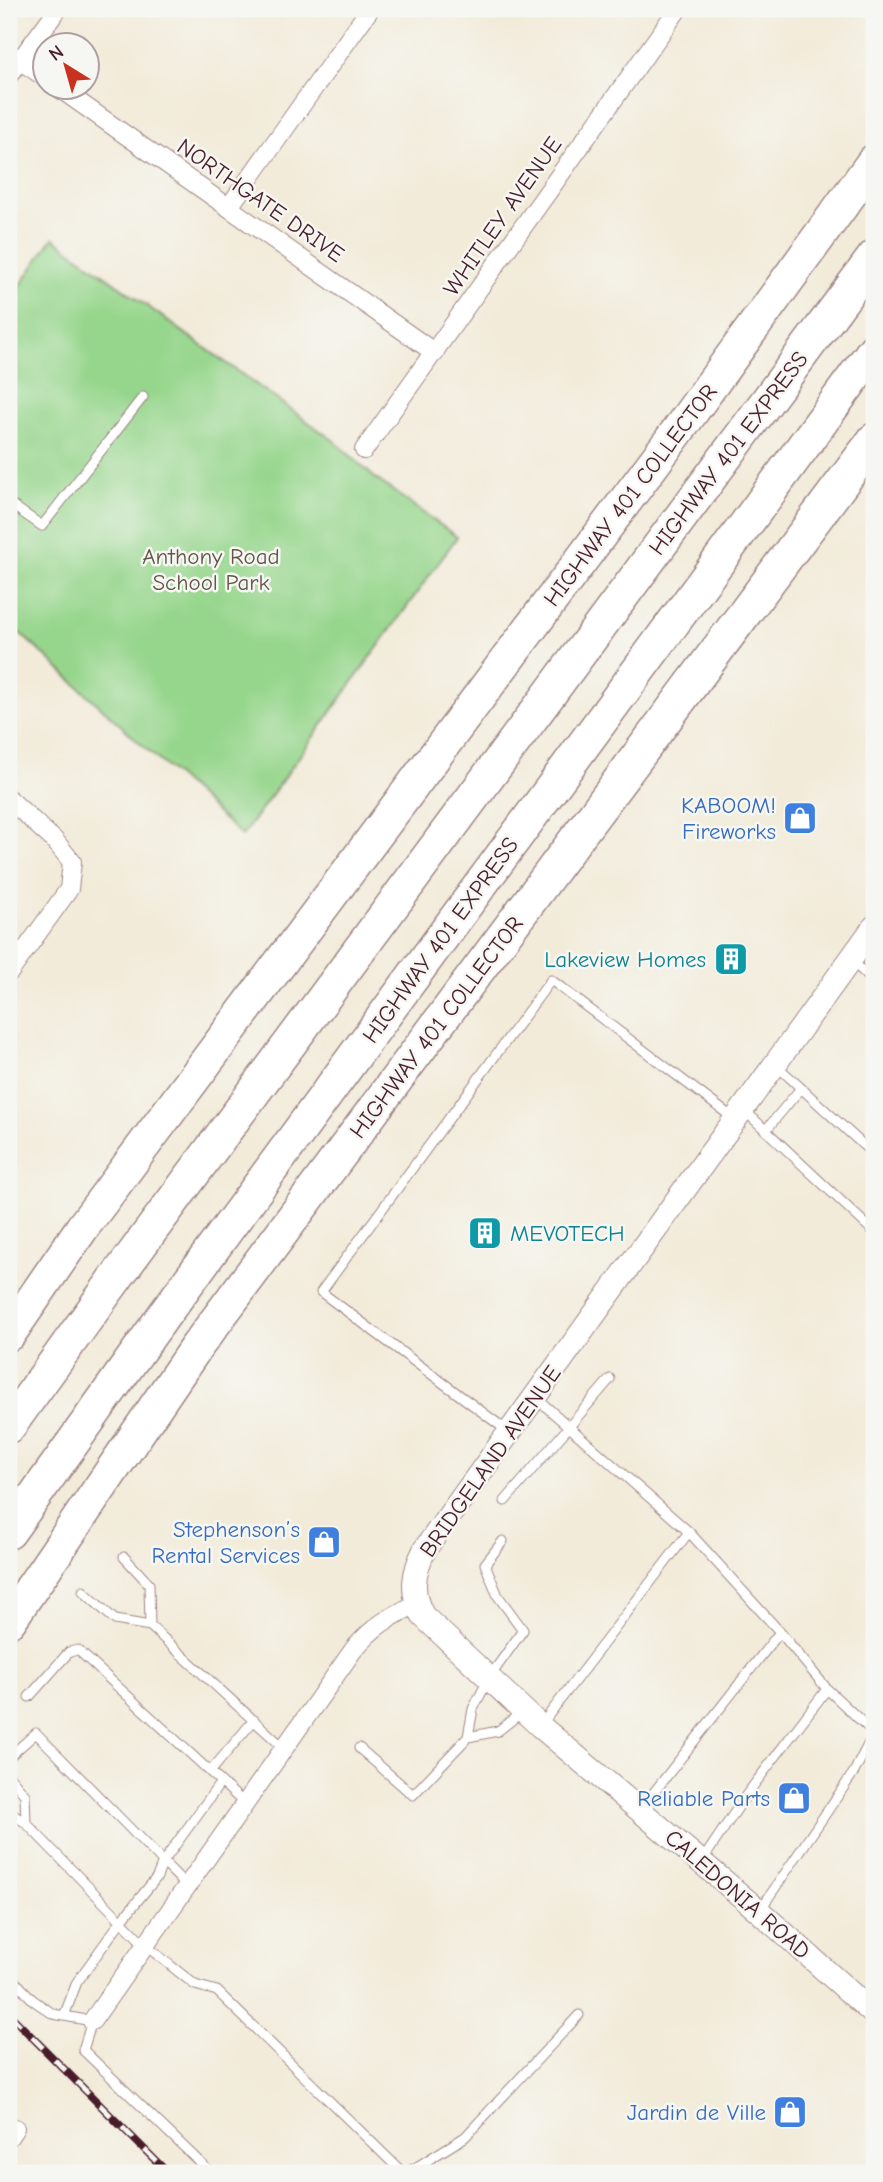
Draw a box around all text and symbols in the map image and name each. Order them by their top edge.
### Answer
north arrow [32,32,102,102]
text: N [45,41,68,66]
street label: WHITLEY AVENUE [437,132,567,301]
street label: NORTHGATE DRIVE [172,133,349,268]
street label: HIGHWAY 401 EXPRESS [643,346,814,560]
street label: HIGHWAY 401 COLLECTOR [538,379,723,612]
park label: Anthony Road School Park [142,543,280,596]
place label: KABOOM! Fireworks [681,792,776,845]
shop icon: KABOOM! Fireworks [781,799,819,837]
street label: HIGHWAY 401 EXPRESS [357,832,524,1048]
street label: HIGHWAY 401 COLLECTOR [344,911,529,1144]
building icon: Lakeview Homes [712,940,750,978]
place label: Lakeview Homes [544,946,706,973]
building icon: MEVOTECH [466,1214,504,1252]
place label: MEVOTECH [510,1220,625,1247]
street label: BRIDGELAND AVENUE [414,1360,567,1562]
place label: Stephenson’s Rental Services [151,1516,300,1569]
shop icon: Stephenson’s Rental Services [305,1523,343,1561]
shop icon: Reliable Parts [775,1779,813,1817]
place label: Reliable Parts [637,1785,770,1812]
street label: CALEDONIA ROAD [660,1824,816,1965]
shop icon: Jardin de Ville [771,2093,809,2131]
place label: Jardin de Ville [627,2099,766,2126]

